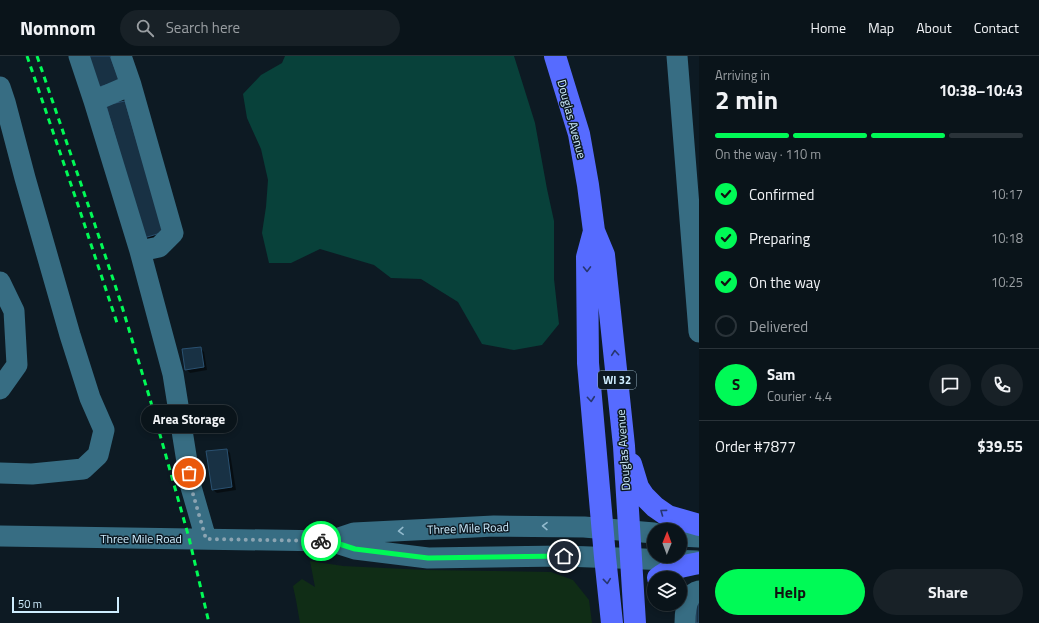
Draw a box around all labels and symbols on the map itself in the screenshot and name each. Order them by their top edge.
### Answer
street label: Douglas Avenue [552,77,592,161]
one-way arrow [583,266,591,272]
one-way arrow [610,350,619,356]
road number: WI 32 [598,371,636,389]
one-way arrow [587,396,596,402]
callout: Area Storage [141,405,237,433]
street label: Douglas Avenue [611,409,635,491]
pin [172,456,206,490]
one-way arrow [660,510,667,517]
street label: Three Mile Road [427,517,509,539]
courier [301,521,341,561]
one-way arrow [542,522,548,531]
north arrow [647,523,687,563]
one-way arrow [398,526,404,535]
street label: Three Mile Road [100,529,182,548]
pin [547,539,581,573]
one-way arrow [603,578,612,584]
scale bar [12,595,119,614]

